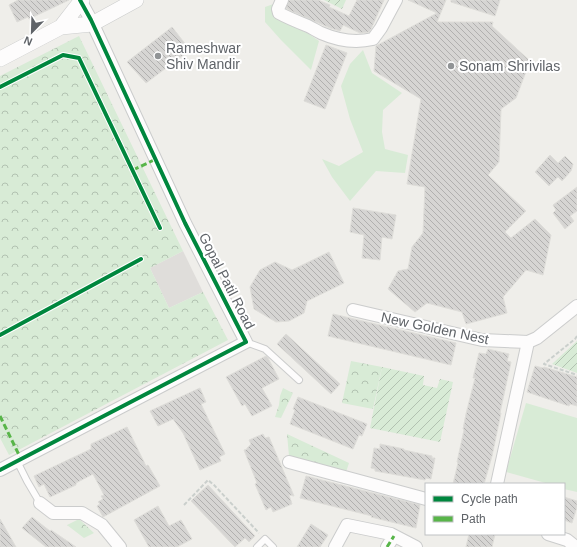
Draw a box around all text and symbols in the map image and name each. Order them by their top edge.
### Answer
north arrow [12,12,52,52]
text: N [22,34,34,48]
place label: Rameshwar Shiv Mandir [166,40,241,72]
marker: Rameshwar Shiv Mandir [153,51,163,61]
place label: Sonam Shrivilas [459,58,560,74]
marker: Sonam Shrivilas [446,61,456,71]
street label: Gopal Patil Road [196,230,258,332]
street label: New Golden Nest [380,309,490,347]
legend [425,483,565,535]
text: Cycle path [461,492,518,506]
text: Path [461,512,486,526]

